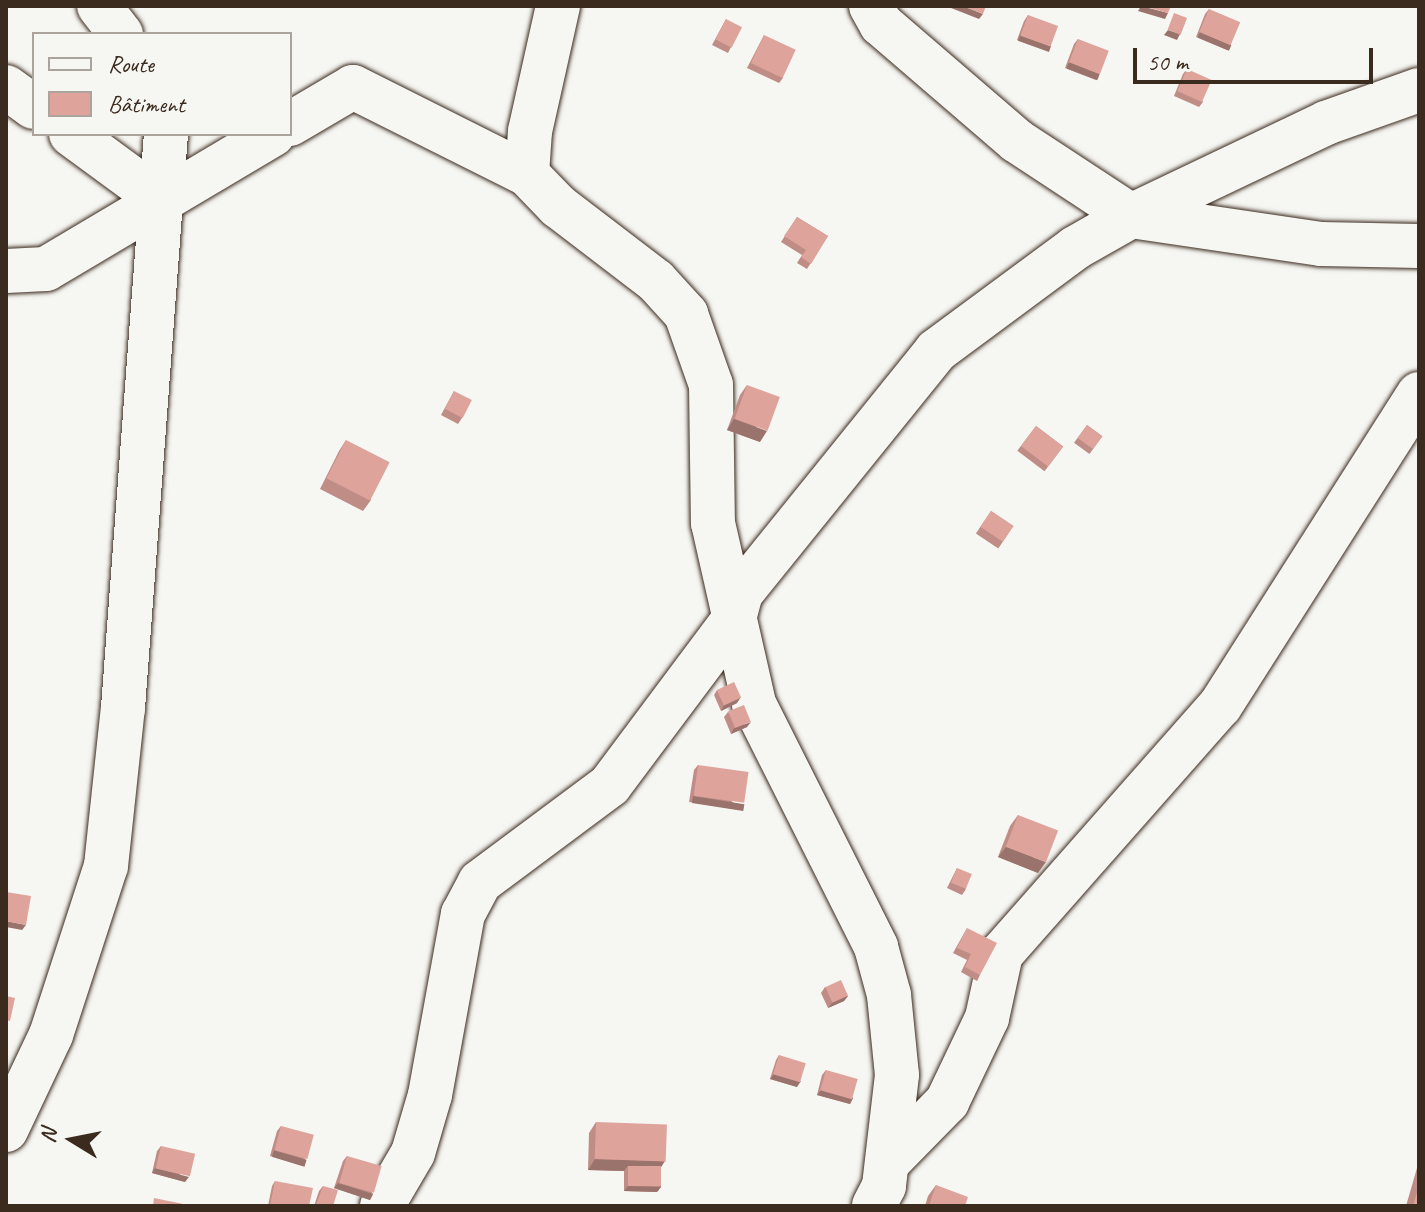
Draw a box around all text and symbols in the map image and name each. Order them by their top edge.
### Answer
legend [32,32,292,136]
scale bar [1137,32,1377,82]
text: 50 m [1147,47,1188,77]
text: Route [108,49,154,79]
text: Bâtiment [108,89,185,119]
north arrow [32,1100,112,1180]
text: N [33,1127,63,1145]

